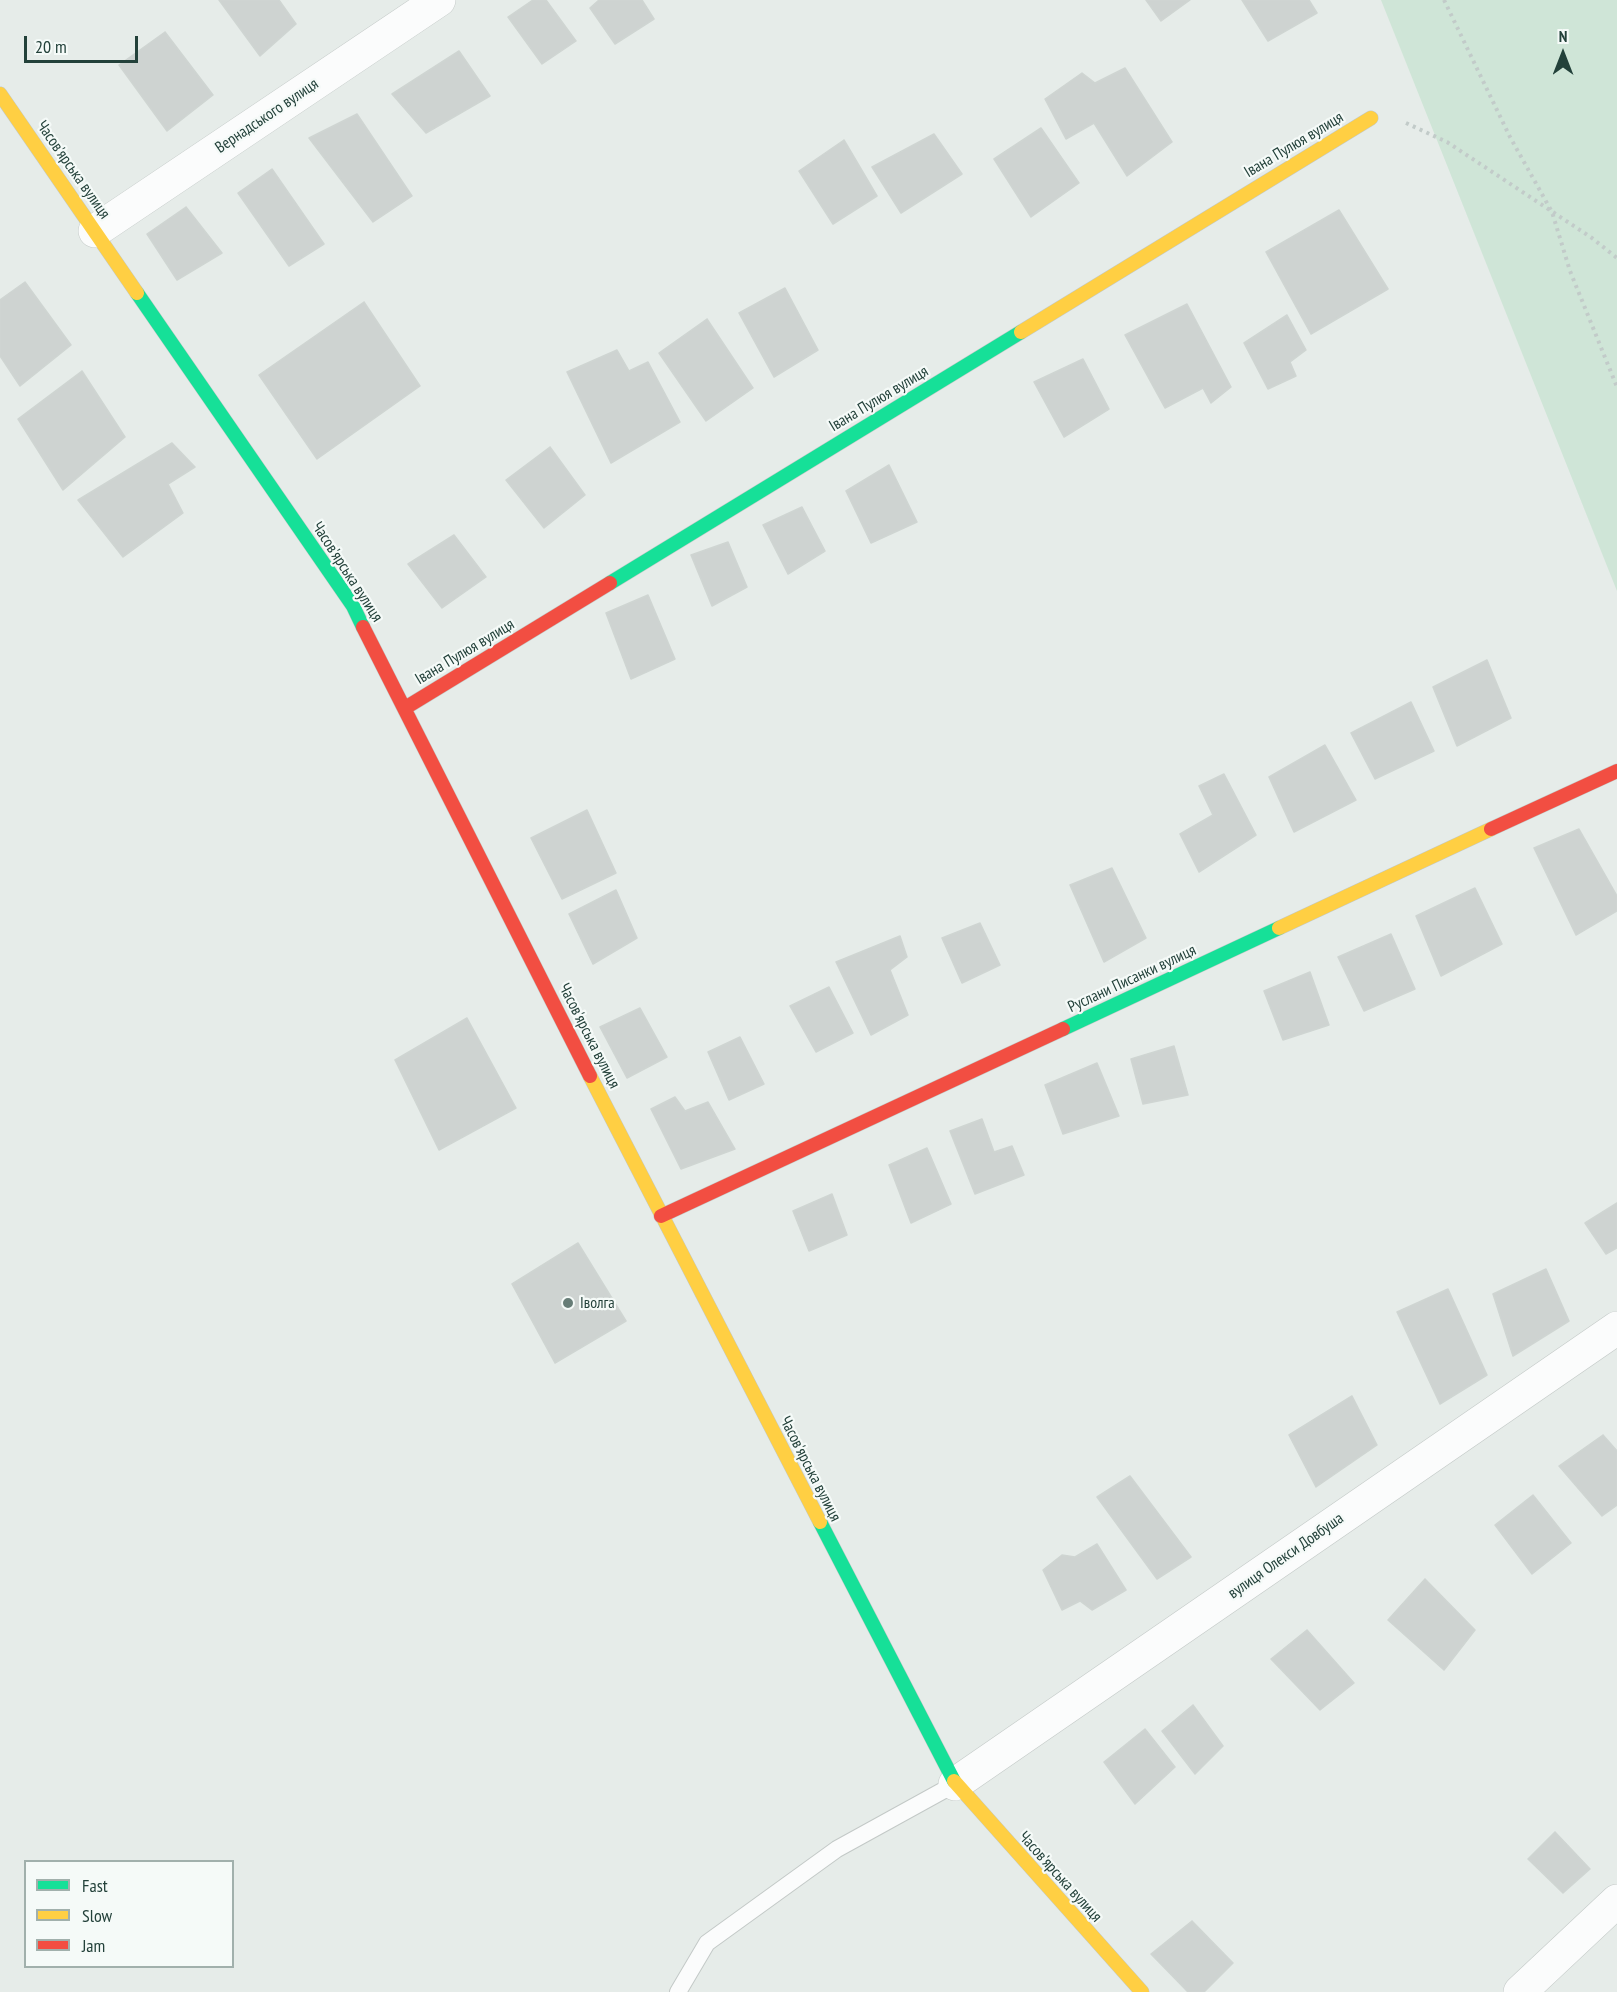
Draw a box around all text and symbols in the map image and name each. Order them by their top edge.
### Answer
scale bar [27,24,141,62]
north arrow [1533,24,1593,84]
text: N [1559,26,1567,46]
text: 20 m [35,35,67,58]
street label: Вернадського вулиця [212,74,322,158]
street label: Івана Пулюя вулиця [1241,108,1347,182]
street label: Часов'ярська вулиця [32,117,114,223]
street label: Івана Пулюя вулиця [826,362,932,436]
street label: Часов'ярська вулиця [308,518,386,626]
street label: Івана Пулюя вулиця [412,615,518,689]
street label: Руслани Писанки вулиця [1065,941,1199,1017]
street label: Часов'ярська вулиця [554,980,624,1092]
place label: Іволга [580,1293,615,1313]
marker: Іволга [561,1296,575,1310]
street label: Часов'ярська вулиця [775,1413,845,1525]
street label: вулиця Олекси Довбуша [1225,1509,1347,1603]
street label: Часов'ярська вулиця [1014,1828,1106,1926]
legend [24,1860,234,1968]
text: Fast [82,1874,108,1897]
text: Slow [82,1904,112,1927]
text: Jam [82,1934,105,1957]

